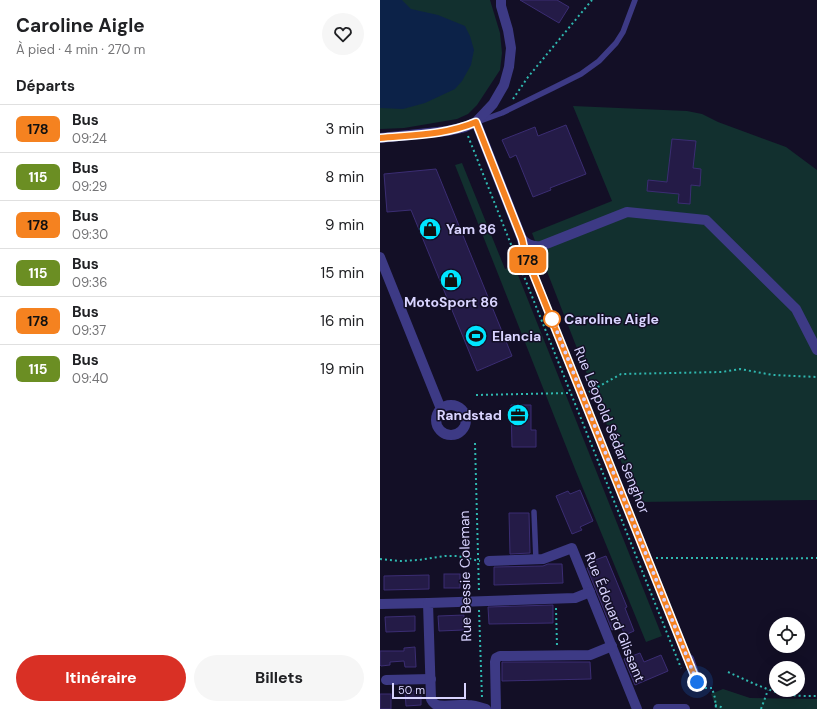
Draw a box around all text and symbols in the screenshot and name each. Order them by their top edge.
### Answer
text: Caroline Aigle [16,13,145,38]
button: heart [322,13,364,55]
text: À pied · 4 min · 270 m [16,41,145,58]
text: Départs [16,76,75,96]
text: Bus [72,110,99,130]
text: 3 min [326,119,364,139]
text: 178 [27,120,49,138]
text: 09:24 [72,130,107,147]
text: Bus [72,158,99,178]
text: 8 min [325,167,364,187]
text: 115 [29,168,47,186]
text: 09:29 [72,178,107,195]
text: Bus [72,206,99,226]
text: 9 min [325,215,364,235]
text: 178 [27,216,49,234]
shop icon: Yam 86 [417,216,443,242]
place label: Yam 86 [446,220,496,238]
text: 09:30 [72,226,108,243]
line badge: 178 [505,247,551,273]
text: 178 [517,251,539,269]
text: Bus [72,254,99,274]
text: 15 min [321,263,364,283]
text: 115 [29,264,47,282]
shop icon: MotoSport 86 [438,267,464,293]
text: 09:36 [72,274,108,291]
place label: MotoSport 86 [404,293,498,311]
text: Bus [72,302,99,322]
marker: Caroline Aigle [543,310,561,328]
place label: Caroline Aigle [564,310,659,328]
text: 16 min [320,311,364,331]
text: 178 [27,312,49,330]
text: 09:37 [72,322,106,339]
sports icon: Elancia [463,323,489,349]
place label: Elancia [492,327,541,345]
street label: Rue Léopold Sédar Senghor [570,344,654,516]
text: Bus [72,350,99,370]
text: 19 min [320,359,364,379]
text: 115 [29,360,47,378]
text: 09:40 [72,370,108,387]
office icon: Randstad [505,402,531,428]
place label: Randstad [437,406,502,424]
street label: Rue Bessie Coleman [455,510,475,642]
street label: Rue Édouard Glissant [581,549,649,685]
map controls [769,617,805,697]
button: locate [769,617,805,653]
button: Itinéraire [16,655,186,701]
button: Billets [194,655,364,701]
button: layers [769,661,805,697]
your location [687,672,707,692]
scale bar [392,681,466,700]
text: 50 m [398,683,425,697]

